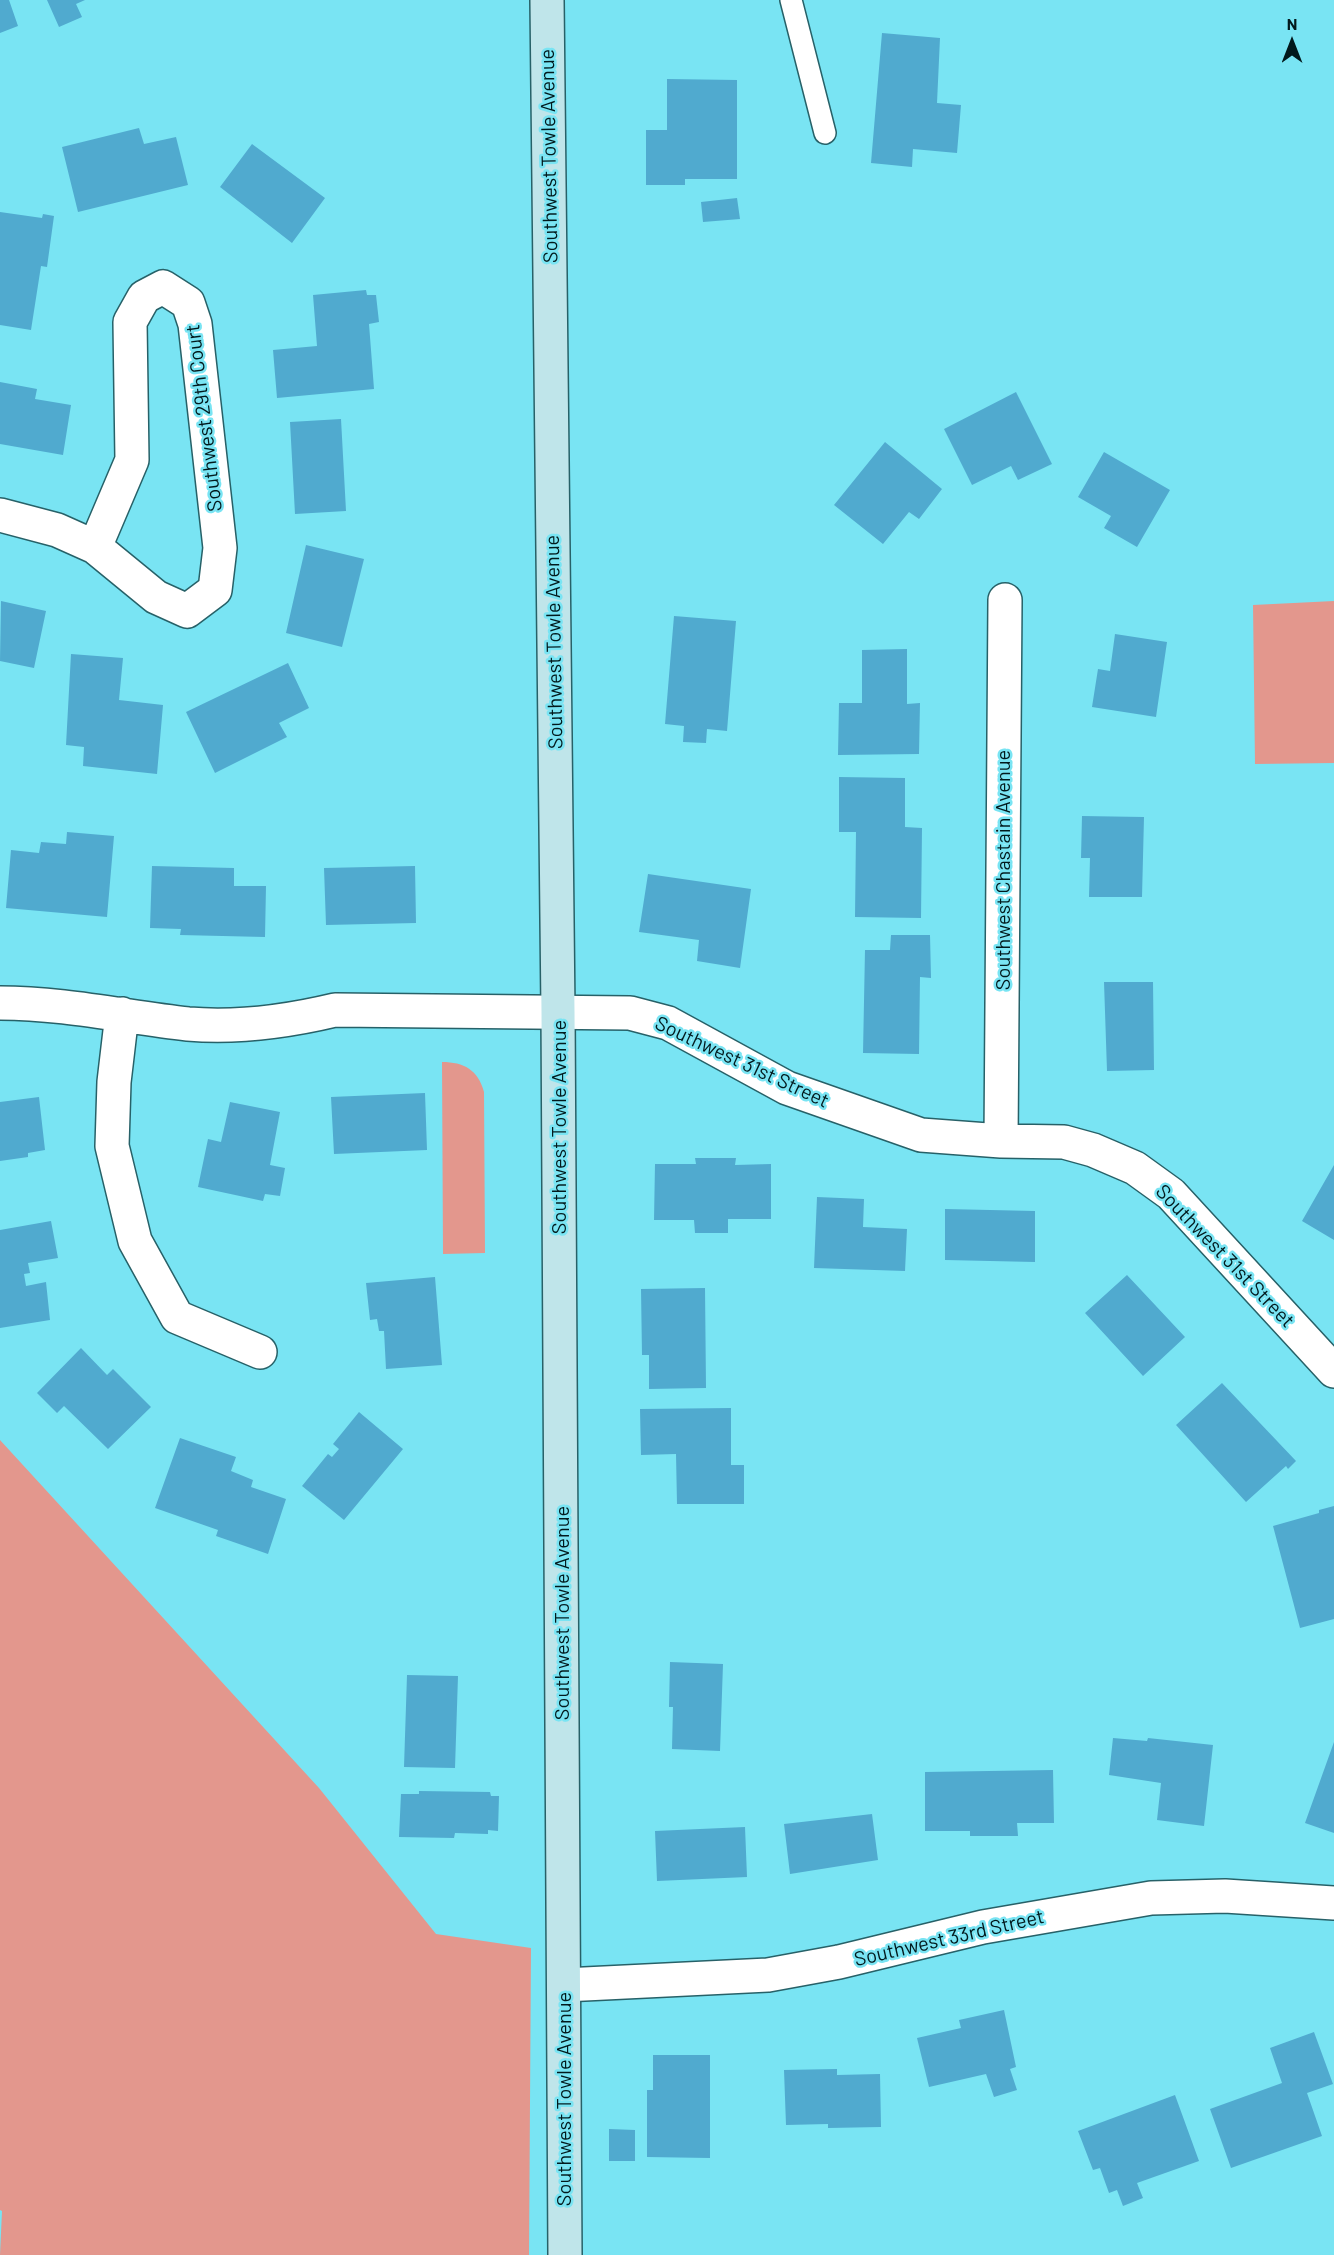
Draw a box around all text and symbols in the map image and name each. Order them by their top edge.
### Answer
north arrow [1262,12,1322,72]
text: N [1287,14,1297,33]
street label: Southwest Towle Avenue [535,49,563,263]
street label: Southwest 29th Court [181,323,227,513]
street label: Southwest Towle Avenue [540,535,568,749]
street label: Southwest Chastain Avenue [991,750,1015,990]
street label: Southwest 31st Street [651,1011,833,1113]
street label: Southwest Towle Avenue [547,1020,571,1234]
street label: Southwest 31st Street [1151,1180,1299,1332]
street label: Southwest Towle Avenue [550,1506,574,1720]
street label: Southwest 33rd Street [852,1904,1046,1972]
street label: Southwest Towle Avenue [552,1992,576,2206]

